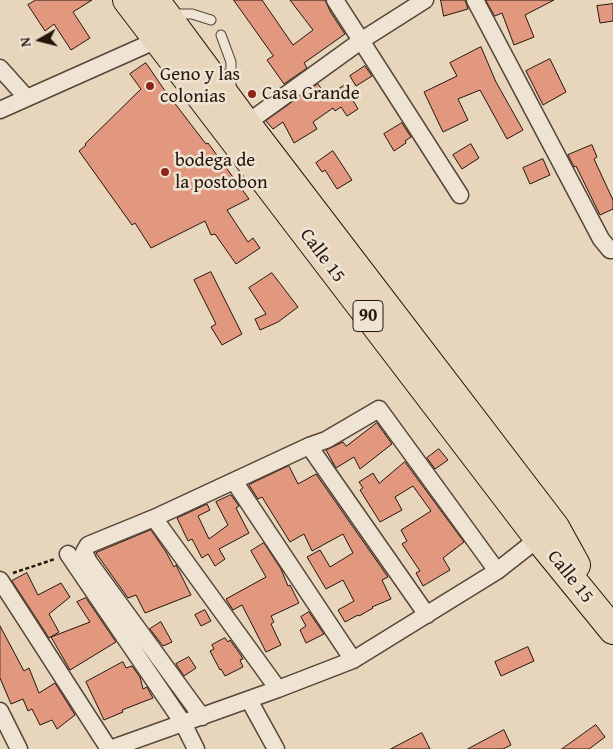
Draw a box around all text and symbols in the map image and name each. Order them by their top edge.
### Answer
north arrow [15,15,65,65]
text: N [15,36,36,48]
place label: Geno y las colonias [160,64,240,108]
marker: Geno y las colonias [144,80,156,92]
place label: Casa Grande [262,83,360,105]
marker: Casa Grande [246,88,258,100]
place label: bodega de la postobon [175,150,268,194]
marker: bodega de la postobon [159,166,171,178]
street label: Calle 15 [294,225,350,287]
road number: 90 [353,300,383,332]
street label: Calle 15 [542,546,598,608]

